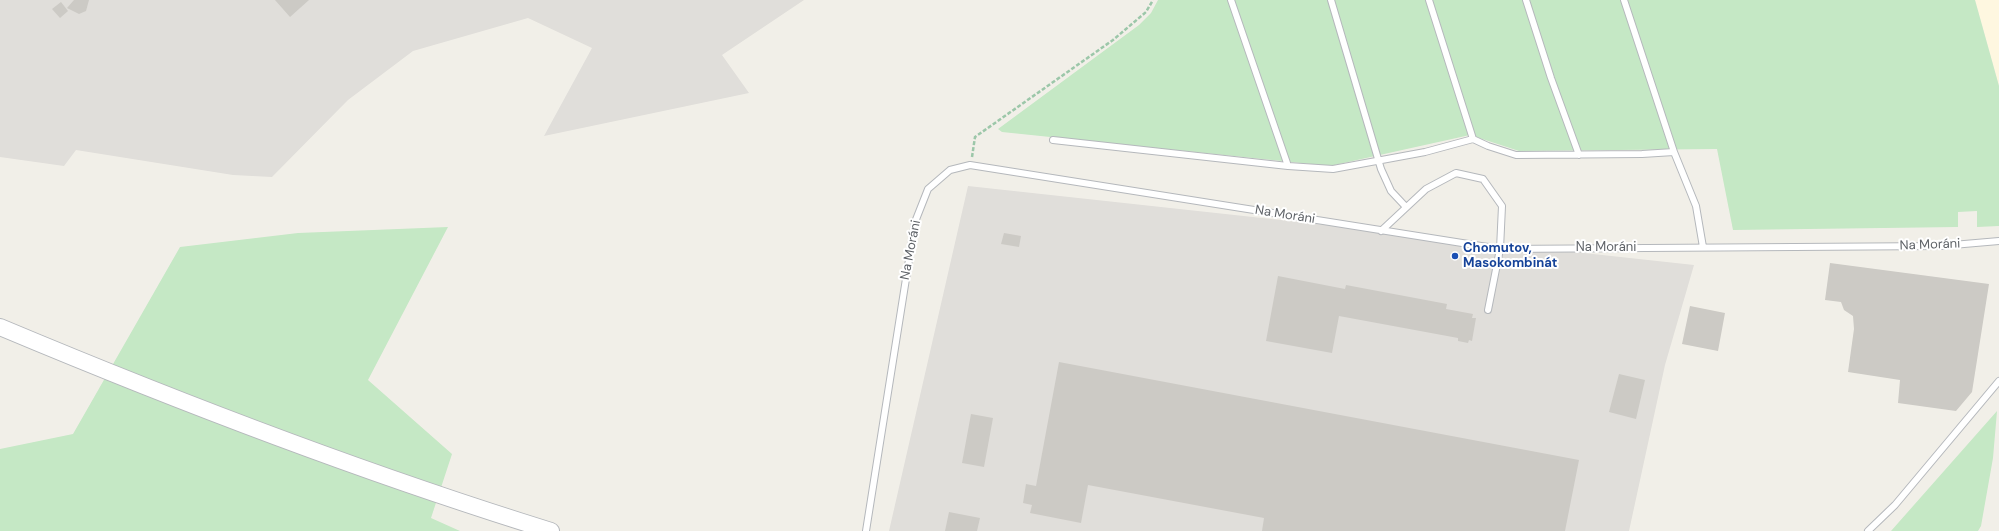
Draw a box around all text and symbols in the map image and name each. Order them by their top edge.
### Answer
street label: Na Moráni [1254,203,1316,227]
street label: Na Moráni [898,219,924,281]
street label: Na Moráni [1899,236,1961,254]
street label: Na Moráni [1576,240,1636,256]
place label: Chomutov, Masokombinát [1463,241,1557,272]
marker: Chomutov, Masokombinát [1450,251,1460,261]

